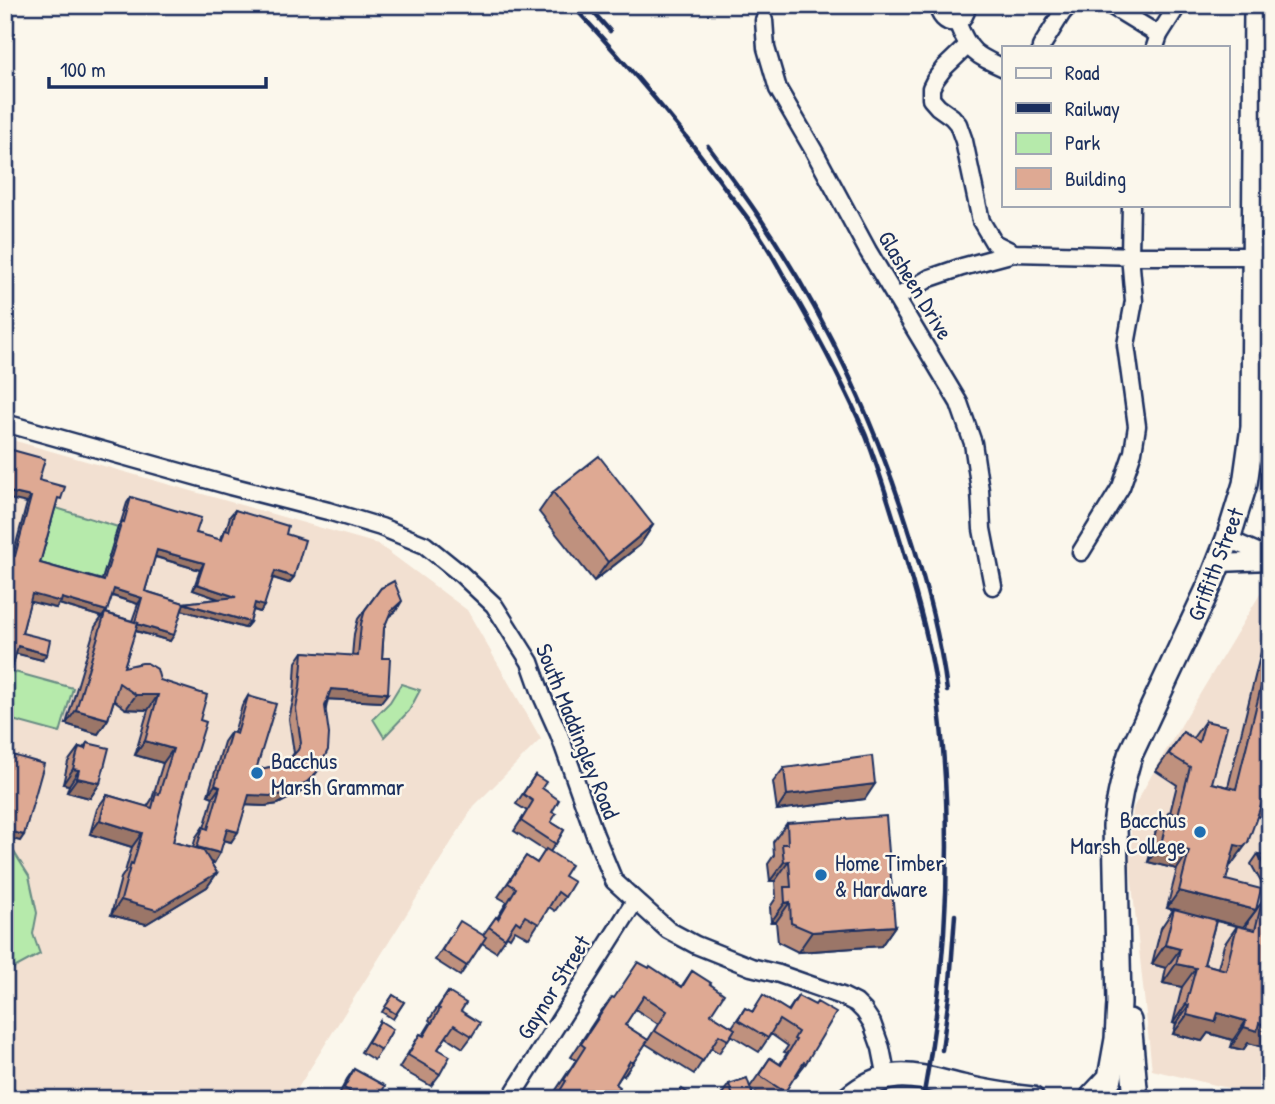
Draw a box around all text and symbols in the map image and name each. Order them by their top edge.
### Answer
scale bar [49,46,266,90]
legend [1002,46,1230,206]
text: 100 m [60,55,106,84]
text: Road [1065,58,1099,87]
text: Railway [1065,94,1120,123]
text: Park [1065,128,1100,157]
text: Building [1065,164,1126,193]
street label: Glasheen Drive [871,225,961,345]
street label: Griffith Street [1179,502,1251,625]
street label: South Maddingley Road [529,639,627,823]
place label: Bacchus Marsh Grammar [271,745,405,802]
marker: Bacchus Marsh Grammar [249,765,265,781]
place label: Bacchus Marsh College [1070,804,1186,861]
marker: Bacchus Marsh College [1192,824,1208,840]
place label: Home Timber & Hardware [835,847,944,904]
marker: Home Timber & Hardware [813,867,829,883]
street label: Gaynor Street [509,928,598,1045]

